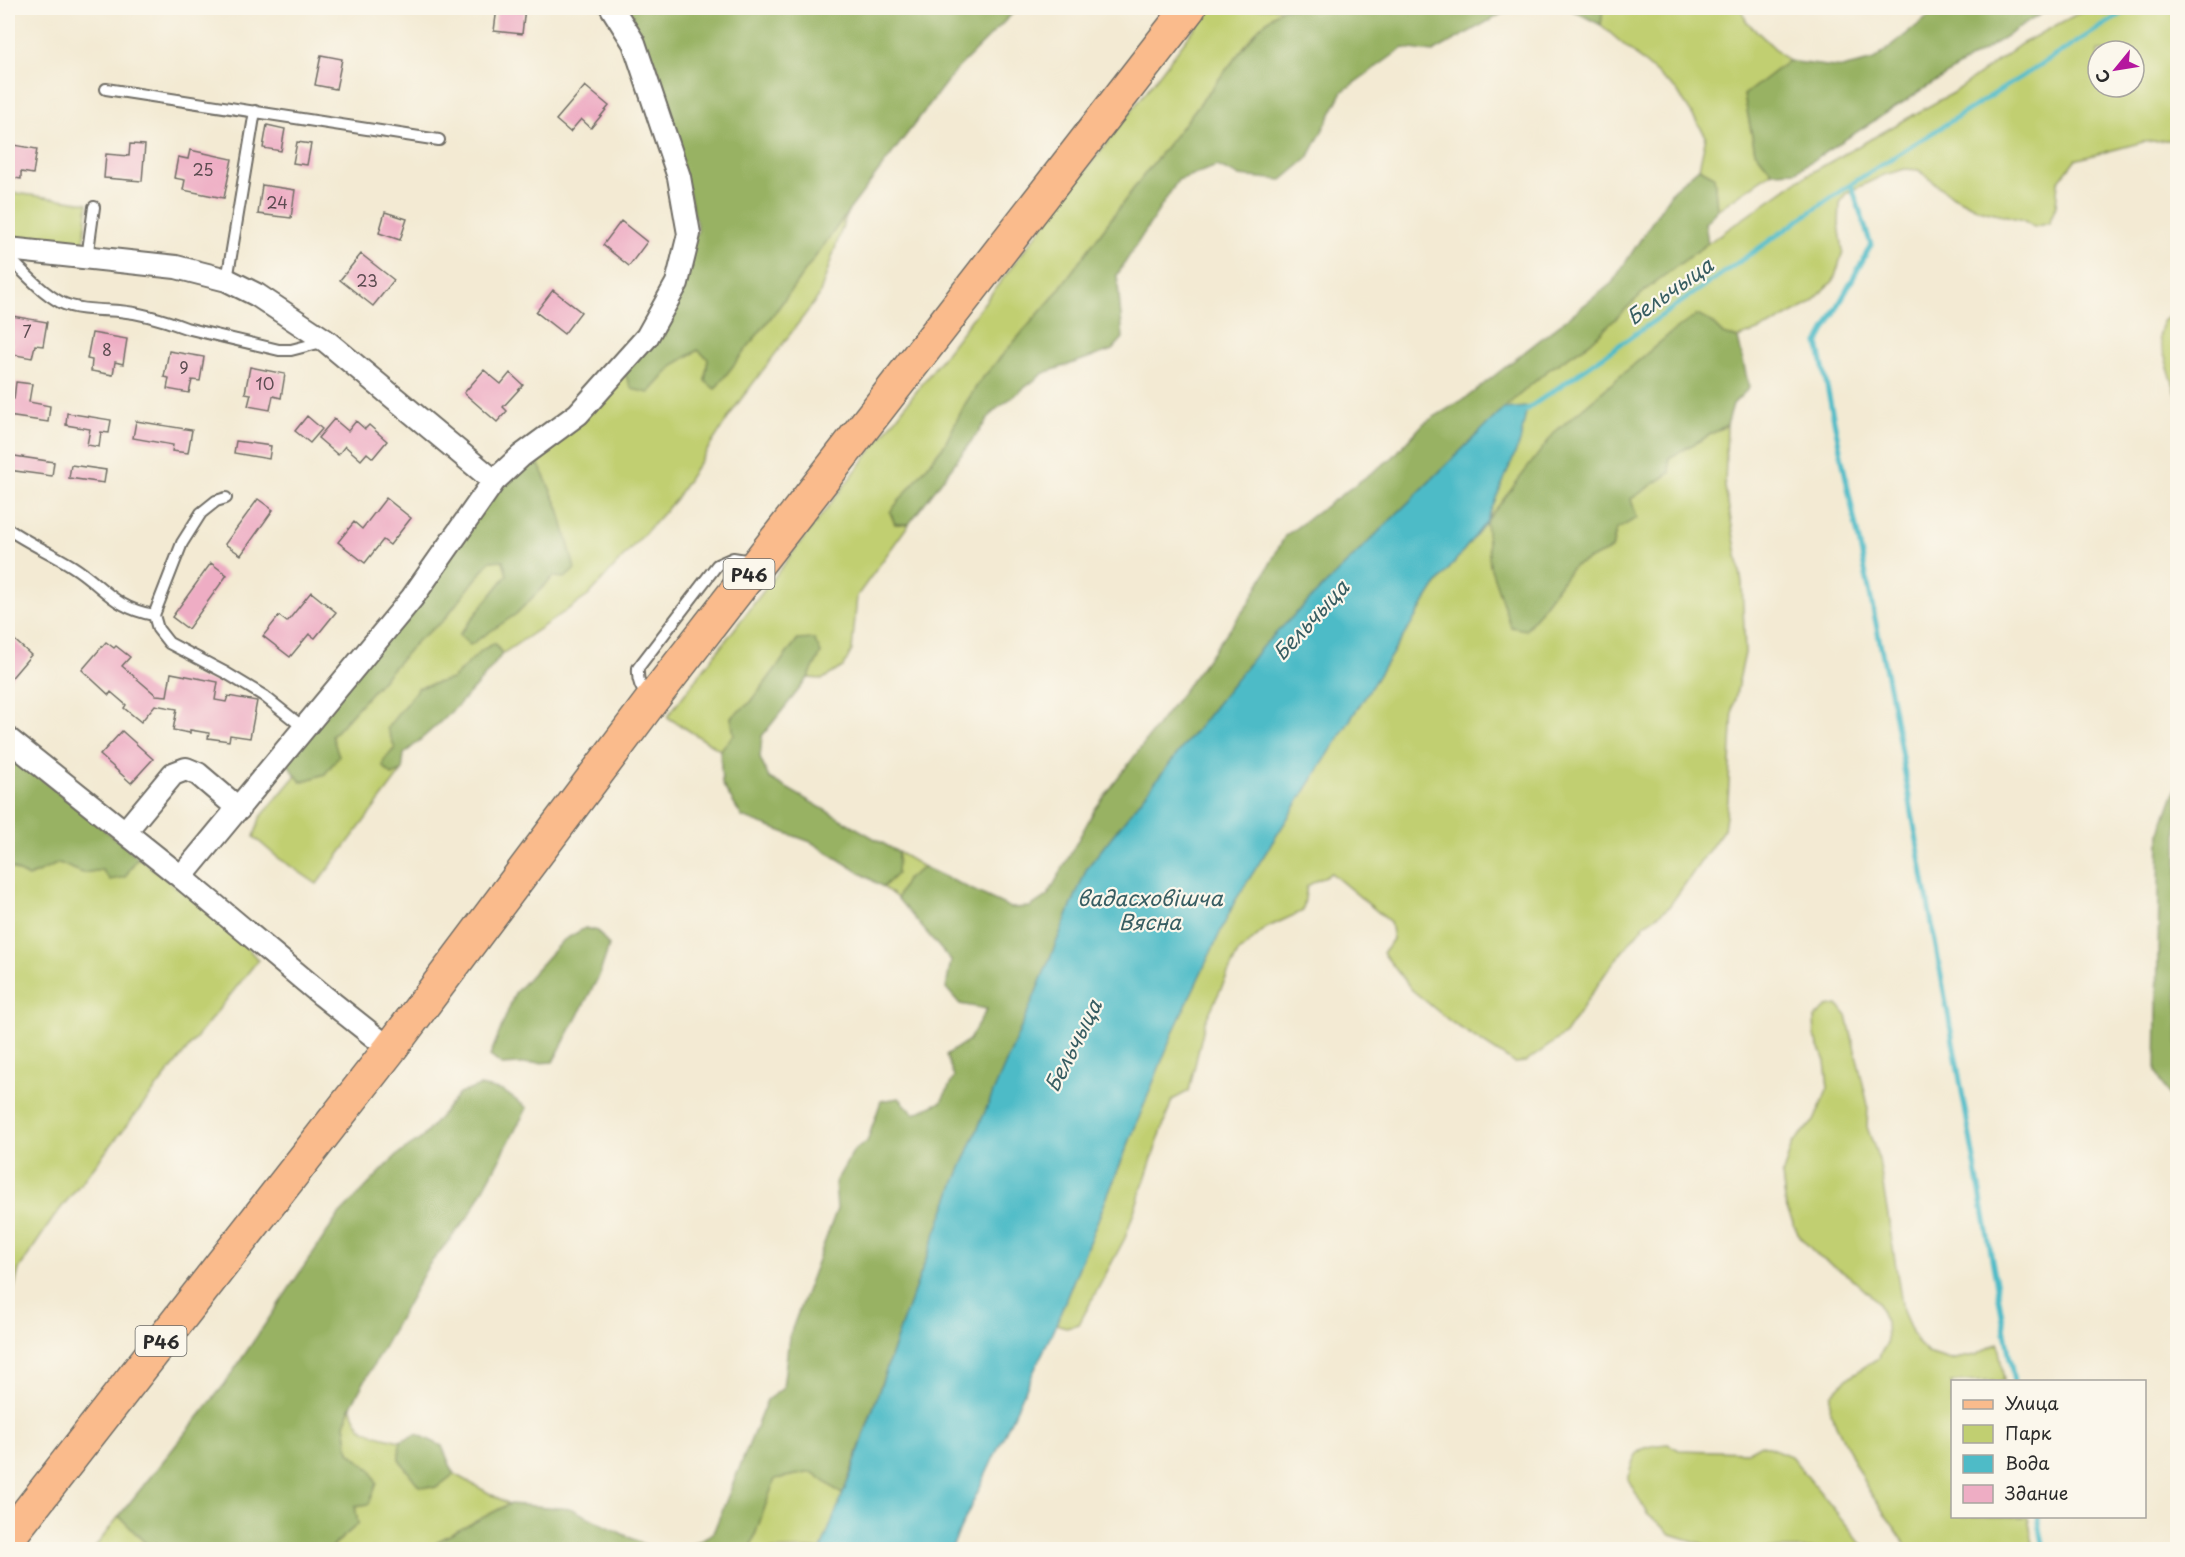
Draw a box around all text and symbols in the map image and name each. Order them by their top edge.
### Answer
north arrow [2086,39,2146,99]
text: С [2089,66,2116,88]
house number: 25 [192,157,214,181]
house number: 24 [266,190,288,214]
water label: Бельчыца [1619,248,1720,332]
house number: 23 [356,268,378,292]
house number: 7 [22,319,32,343]
house number: 8 [102,337,112,361]
house number: 9 [179,355,189,379]
house number: 10 [256,371,274,395]
road number: Р46 [724,559,774,589]
water label: Бельчыца [1264,571,1357,666]
water label: вадасховішча Вясна [1077,881,1223,937]
water label: Бельчыца [1035,992,1109,1097]
road number: Р46 [136,1326,186,1356]
legend [1951,1380,2146,1518]
text: Улица [2005,1389,2059,1416]
text: Парк [2005,1419,2052,1446]
text: Вода [2005,1449,2050,1476]
text: Здание [2005,1479,2068,1506]

